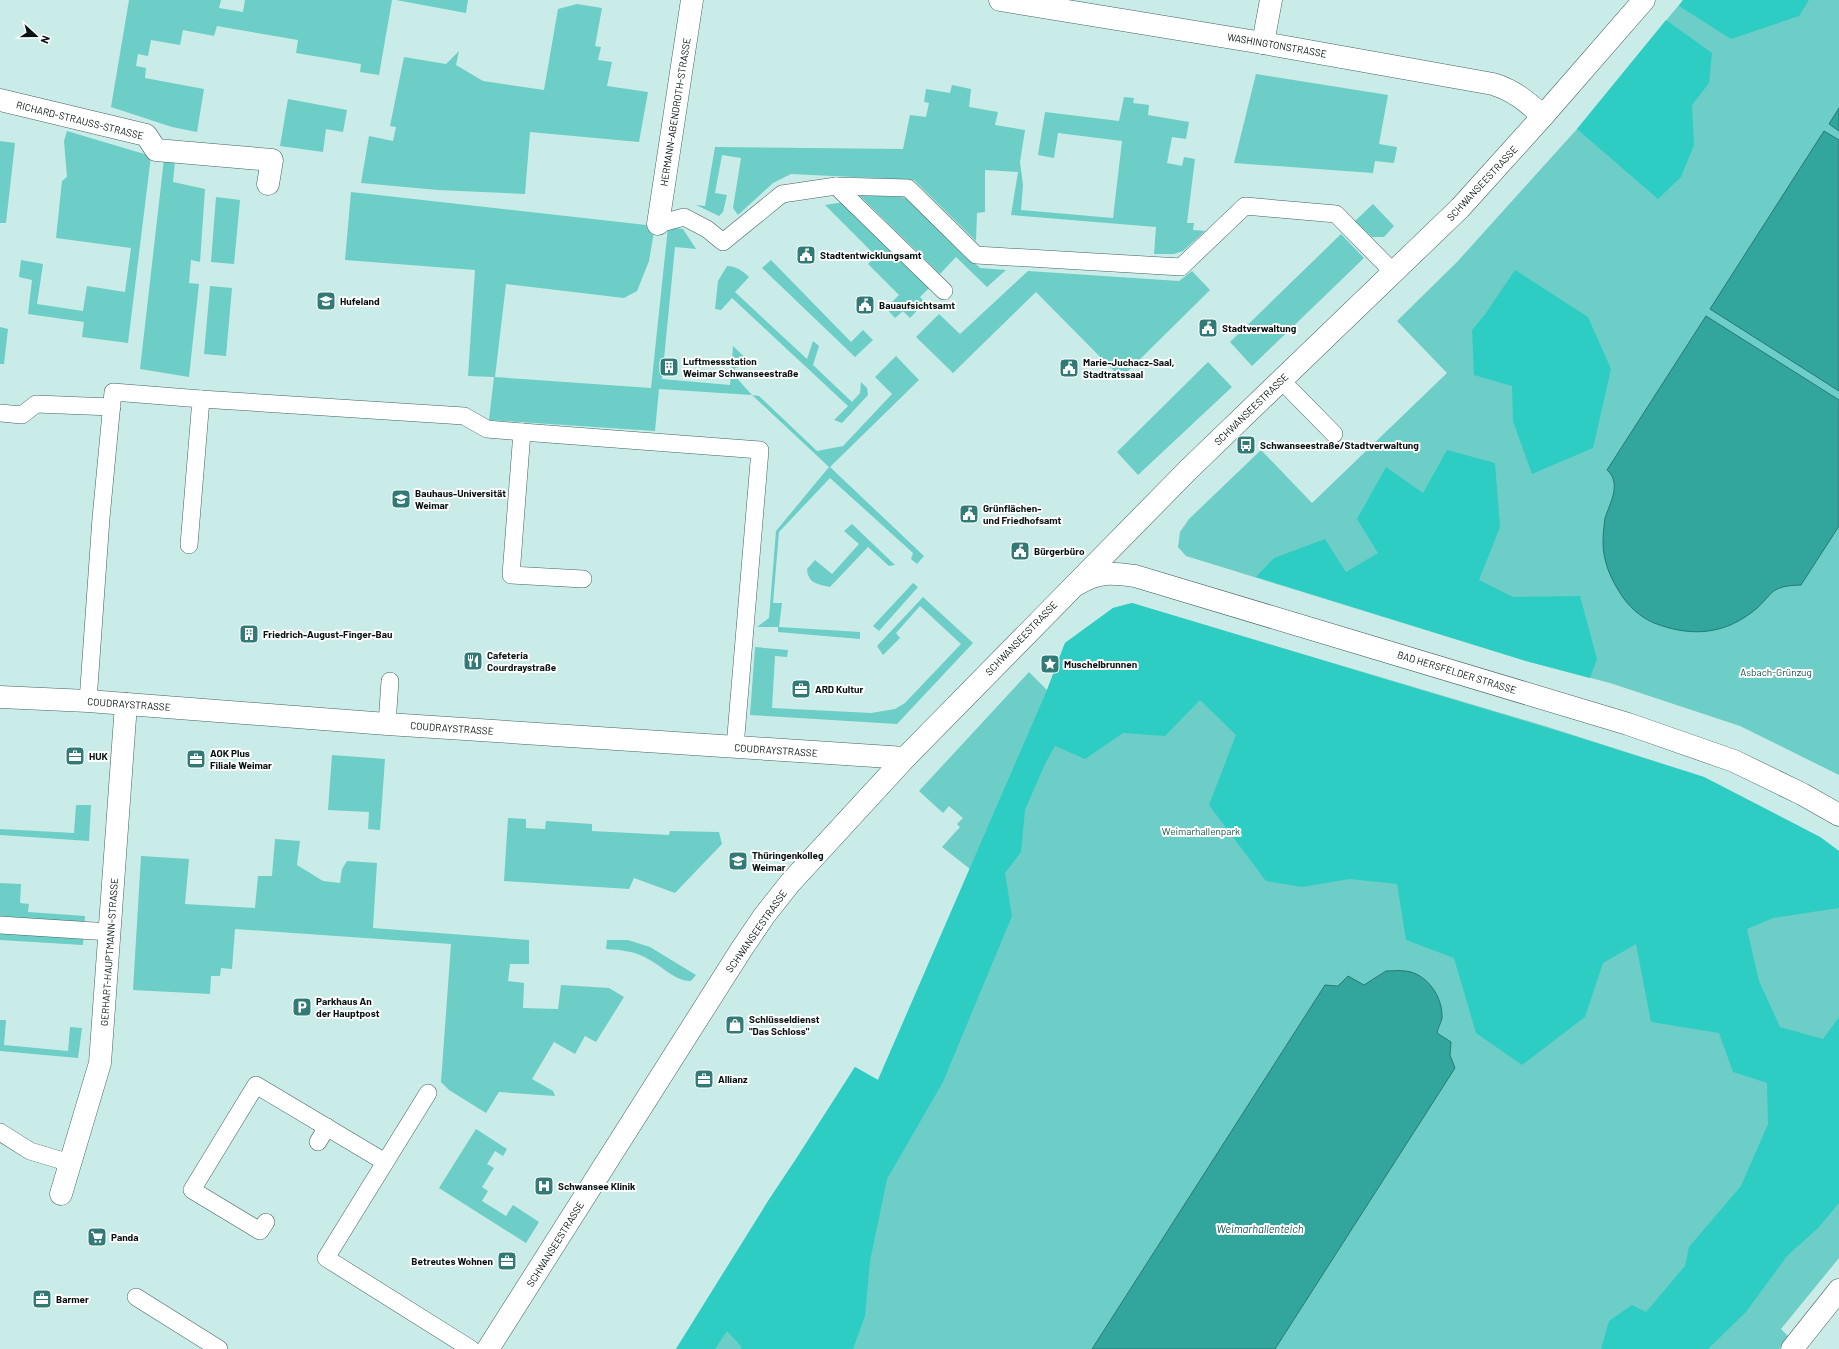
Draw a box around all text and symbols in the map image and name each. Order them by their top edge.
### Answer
north arrow [16,16,56,56]
street label: WASHINGTONSTRASSE [1226,30,1328,60]
text: N [38,34,53,46]
street label: HERMANN-ABENDROTH-STRASSE [657,37,693,187]
street label: RICHARD-STRAUSS-STRASSE [15,98,145,142]
street label: SCHWANSEESTRASSE [1444,143,1520,223]
public building icon: Stadtentwicklungsamt [795,244,817,266]
place label: Stadtentwicklungsamt [820,249,922,261]
school or university icon: Hufeland [315,290,337,312]
public building icon: Bauaufsichtsamt [854,294,876,316]
place label: Hufeland [340,295,380,307]
place label: Bauaufsichtsamt [879,299,955,311]
public building icon: Stadtverwaltung [1197,317,1219,339]
place label: Stadtverwaltung [1222,322,1297,334]
place label: Luftmessstation Weimar Schwanseestraße [683,355,799,379]
building icon: Luftmessstation Weimar Schwanseestraße [658,356,680,378]
place label: Marie-Juchacz-Saal, Stadtratssaal [1083,356,1175,380]
public building icon: Marie-Juchacz-Saal, Stadtratssaal [1058,357,1080,379]
street label: SCHWANSEESTRASSE [1211,371,1291,447]
bus stop icon: Schwanseestraße/Stadtverwaltung [1235,434,1257,456]
place label: Schwanseestraße/Stadtverwaltung [1260,439,1419,451]
place label: Bauhaus-Universität Weimar [415,487,506,511]
school or university icon: Bauhaus-Universität Weimar [390,488,412,510]
place label: Grünflächen- und Friedhofsamt [983,502,1062,526]
public building icon: Grünflächen- und Friedhofsamt [958,503,980,525]
public building icon: Bürgerbüro [1009,540,1031,562]
place label: Bürgerbüro [1034,545,1085,557]
street label: SCHWANSEESTRASSE [983,598,1059,678]
building icon: Friedrich-August-Finger-Bau [238,623,260,645]
place label: Friedrich-August-Finger-Bau [263,628,392,640]
street label: BAD HERSFELDER STRASSE [1396,648,1518,696]
place label: Cafeteria Courdraystraße [487,649,557,673]
restaurant icon: Cafeteria Courdraystraße [462,650,484,672]
place icon: Muschelbrunnen [1039,653,1061,675]
place label: Muschelbrunnen [1064,658,1137,670]
park label: Asbach-Grünzug [1740,666,1812,678]
office icon: ARD Kultur [790,678,812,700]
place label: ARD Kultur [815,683,863,695]
street label: COUDRAYSTRASSE [87,695,171,713]
street label: COUDRAYSTRASSE [410,719,494,737]
street label: COUDRAYSTRASSE [734,741,818,759]
office icon: HUK [64,745,86,767]
place label: AOK Plus Filiale Weimar [210,747,272,771]
office icon: AOK Plus Filiale Weimar [185,748,207,770]
place label: HUK [89,750,109,762]
park label: Weimarhallenpark [1162,825,1240,837]
place label: Thüringenkolleg Weimar [752,849,824,873]
school or university icon: Thüringenkolleg Weimar [727,850,749,872]
street label: GERHART-HAUPTMANN-STRASSE [98,877,120,1027]
street label: SCHWANSEESTRASSE [723,887,789,975]
place label: Parkhaus An der Hauptpost [316,995,380,1019]
parking icon: Parkhaus An der Hauptpost [291,996,313,1018]
place label: Schlüsseldienst "Das Schloss" [749,1013,820,1037]
shop icon: Schlüsseldienst "Das Schloss" [724,1014,746,1036]
office icon: Allianz [693,1068,715,1090]
place label: Allianz [718,1073,748,1085]
hospital icon: Schwansee Klinik [533,1175,555,1197]
place label: Schwansee Klinik [558,1180,636,1192]
street label: SCHWANSEESTRASSE [524,1199,586,1289]
water label: Weimarhallenteich [1216,1222,1304,1235]
supermarket icon: Panda [86,1226,108,1248]
place label: Panda [111,1231,139,1243]
office icon: Betreutes Wohnen [496,1250,518,1272]
place label: Betreutes Wohnen [411,1255,493,1267]
office icon: Barmer [31,1288,53,1310]
place label: Barmer [56,1293,89,1305]

